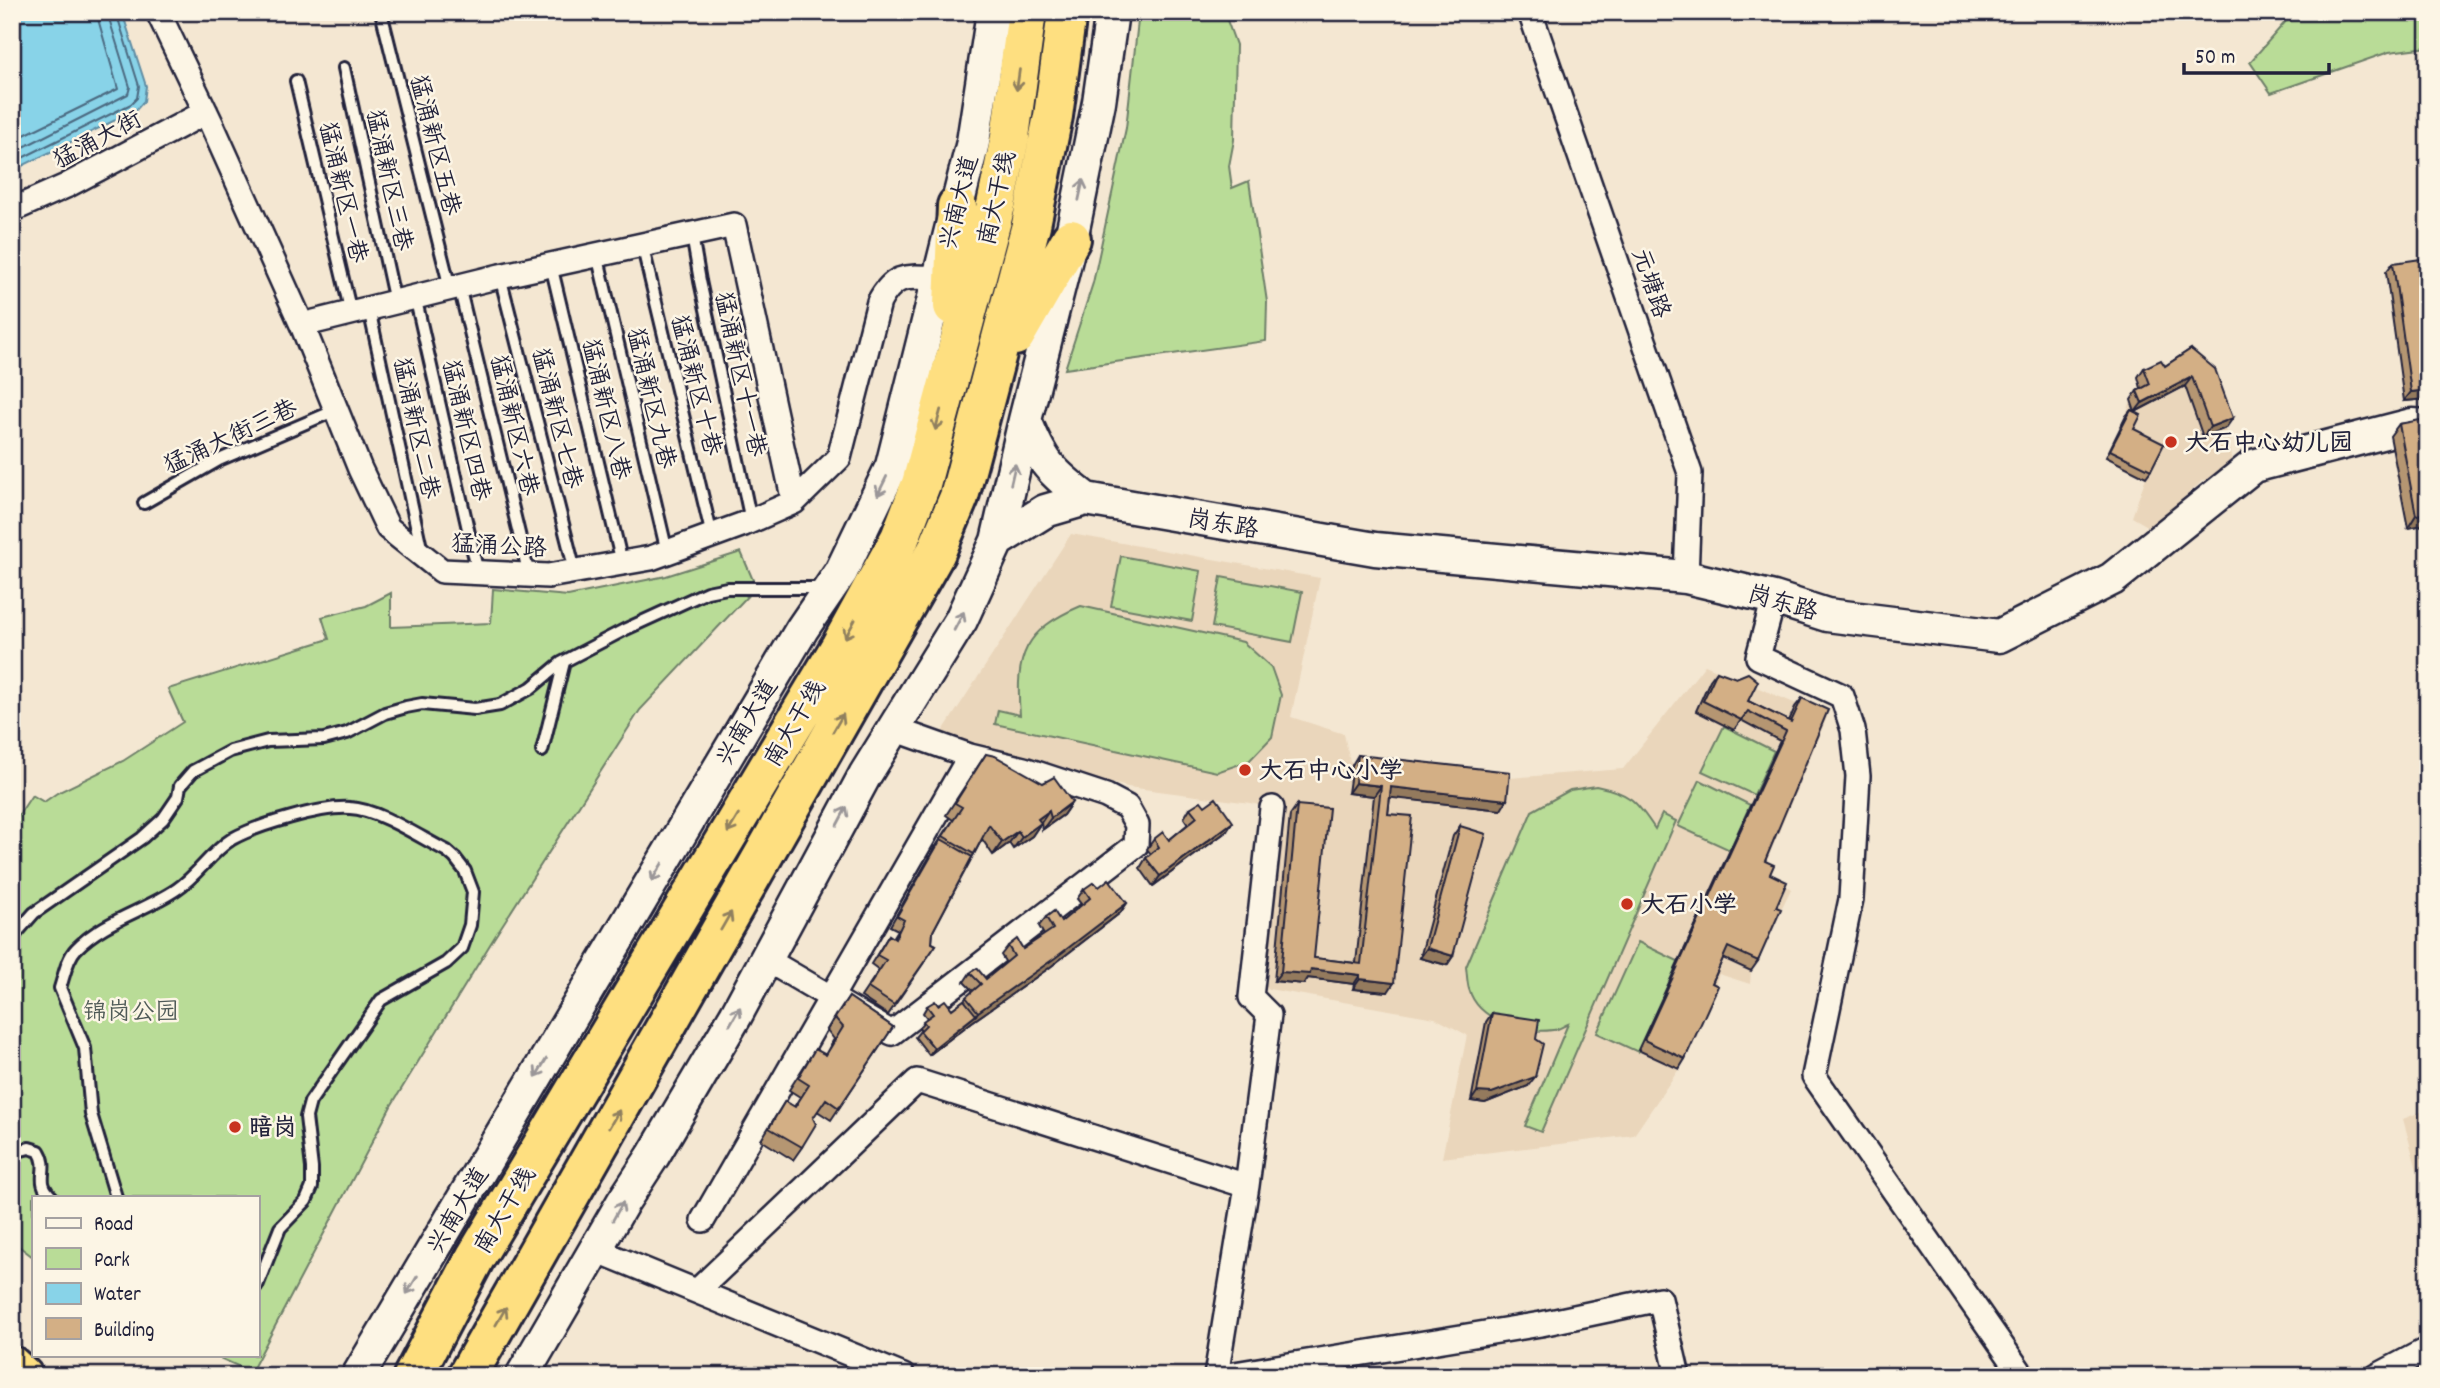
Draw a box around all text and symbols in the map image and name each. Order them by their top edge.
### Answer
scale bar [2184,32,2330,76]
text: 50 m [2195,44,2235,74]
one-way arrow [1012,68,1025,91]
street label: 猛涌新区五巷 [399,72,467,220]
street label: 猛涌大街 [48,104,149,179]
street label: 猛涌新区三巷 [355,107,419,255]
street label: 猛涌新区一巷 [308,119,374,267]
street label: 南大干线 [972,148,1026,249]
street label: 兴南大道 [933,152,989,253]
one-way arrow [1074,179,1088,202]
street label: 元塘路 [1621,244,1677,324]
street label: 猛涌新区十一巷 [704,289,772,460]
street label: 猛涌新区十巷 [660,312,728,460]
street label: 猛涌新区九巷 [616,325,682,473]
street label: 猛涌新区八巷 [571,336,637,484]
street label: 猛涌新区七巷 [521,345,589,493]
street label: 猛涌新区六巷 [479,352,545,500]
street label: 猛涌新区二巷 [382,355,446,503]
street label: 猛涌新区四巷 [431,357,497,505]
street label: 猛涌大街三巷 [159,393,304,485]
one-way arrow [931,409,944,431]
place label: 大石中心幼儿园 [2185,428,2353,462]
marker: 大石中心幼儿园 [2163,434,2179,450]
one-way arrow [1006,463,1020,486]
one-way arrow [875,475,889,496]
street label: 岗东路 [1184,503,1261,549]
street label: 猛涌公路 [450,529,548,567]
street label: 岗东路 [1743,579,1821,631]
one-way arrow [953,611,967,631]
one-way arrow [843,618,857,638]
street label: 兴南大道 [709,674,788,773]
street label: 南大干线 [757,675,836,774]
one-way arrow [832,713,845,734]
place label: 大石中心小学 [1259,756,1403,790]
marker: 大石中心小学 [1237,762,1253,778]
one-way arrow [836,806,850,826]
one-way arrow [726,813,740,833]
one-way arrow [650,862,664,882]
place label: 大石小学 [1641,890,1737,924]
marker: 大石小学 [1619,896,1635,912]
one-way arrow [719,911,733,931]
park label: 锦岗公园 [83,997,179,1031]
one-way arrow [728,1007,742,1027]
one-way arrow [534,1057,547,1078]
one-way arrow [607,1109,621,1129]
place label: 暗岗 [249,1113,297,1147]
marker: 暗岗 [227,1119,243,1135]
street label: 兴南大道 [420,1162,499,1261]
street label: 南大干线 [467,1162,546,1261]
legend [32,1196,259,1356]
one-way arrow [612,1201,625,1222]
text: Road [94,1211,133,1241]
text: Park [94,1247,130,1277]
one-way arrow [405,1274,419,1294]
text: Water [94,1281,141,1311]
one-way arrow [494,1307,508,1327]
text: Building [94,1317,154,1347]

